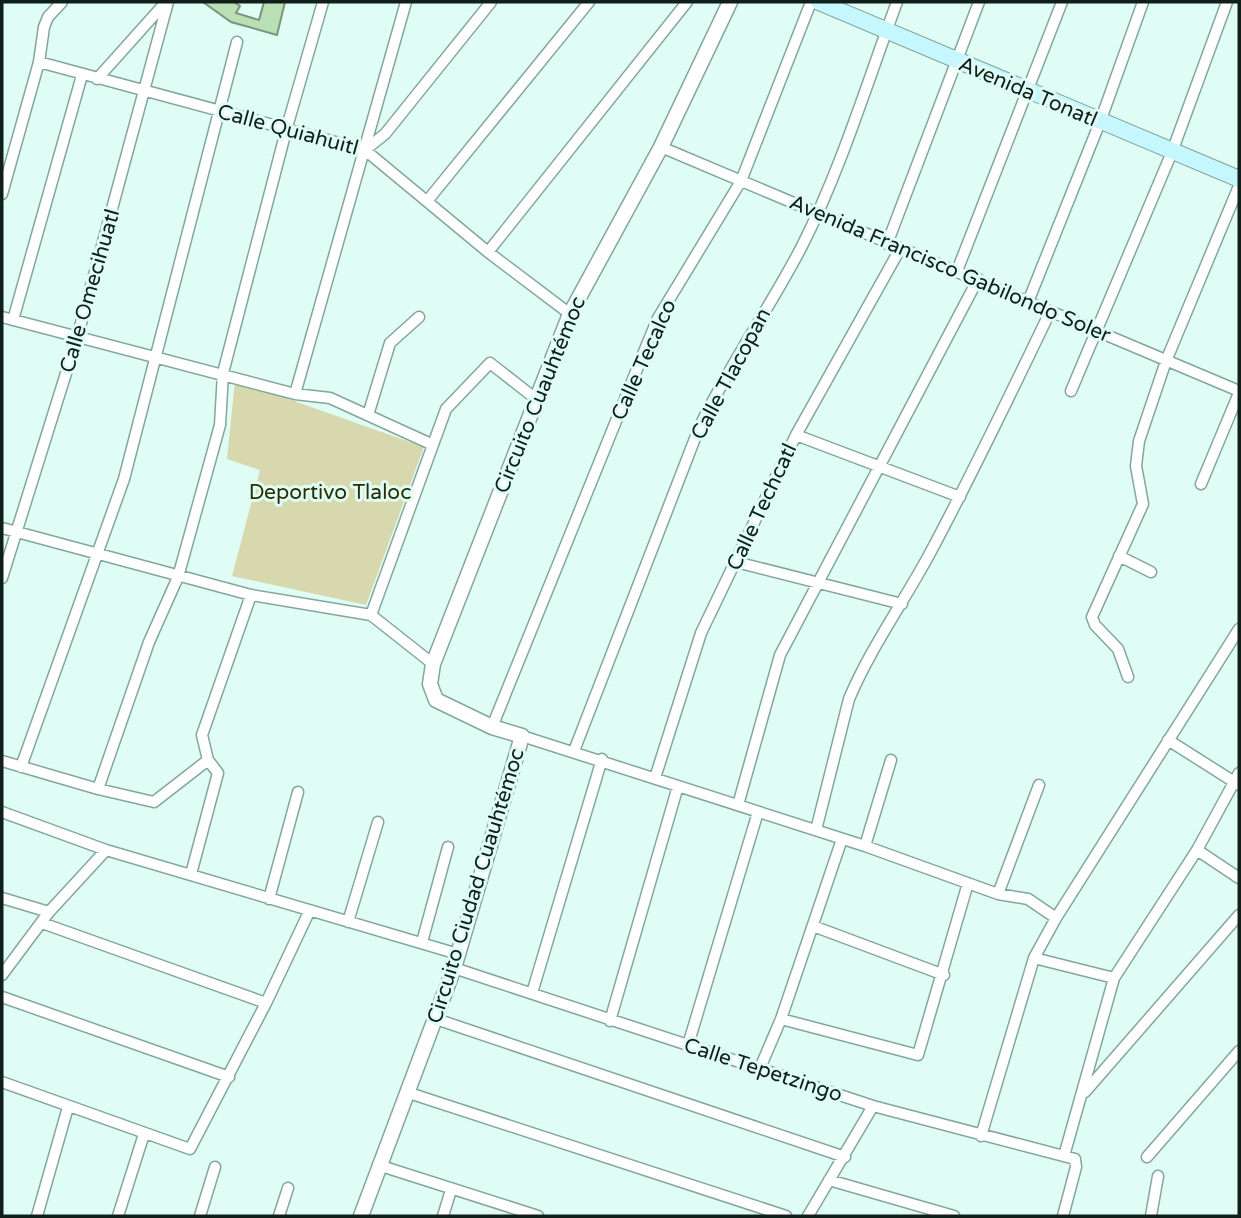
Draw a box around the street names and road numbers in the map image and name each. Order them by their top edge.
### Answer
street label: Avenida Tonatl [955,52,1101,132]
street label: Calle Quiahuitl [215,99,361,161]
street label: Avenida Francisco Gabilondo Soler [786,190,1114,348]
street label: Calle Omecihuatl [55,206,125,376]
street label: Circuito Cuauhtémoc [489,293,591,497]
street label: Calle Tecalco [606,296,682,424]
street label: Calle Tlacopan [686,304,776,444]
street label: Calle Techcatl [722,439,802,575]
street label: Circuito Ciudad Cuauhtémoc [422,745,530,1027]
street label: Calle Tepetzingo [681,1033,845,1107]

